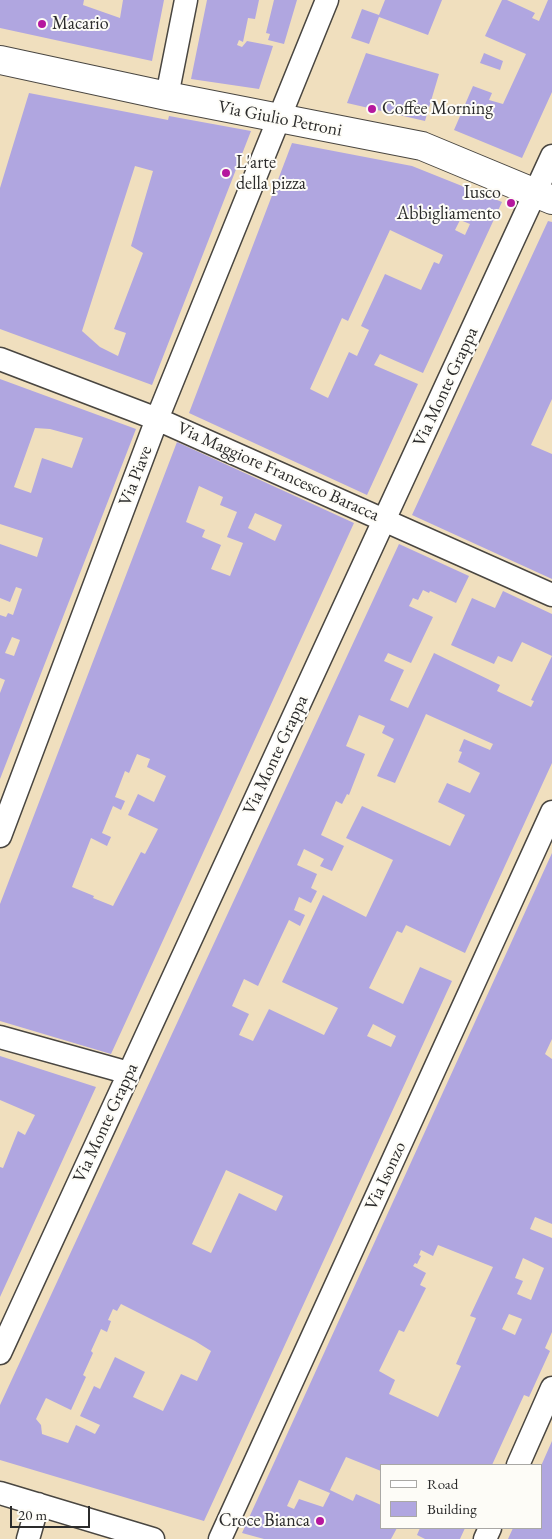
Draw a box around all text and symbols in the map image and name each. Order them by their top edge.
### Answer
place label: Macario [52,13,109,35]
marker: Macario [36,18,48,30]
street label: Via Giulio Petroni [216,96,344,142]
place label: Coffee Morning [382,98,493,120]
marker: Coffee Morning [366,103,378,115]
place label: L'arte della pizza [236,152,306,194]
marker: L'arte della pizza [220,167,232,179]
place label: Iusco Abbigliamento [397,182,501,224]
marker: Iusco Abbigliamento [505,197,517,209]
street label: Via Monte Grappa [409,324,483,450]
street label: Via Maggiore Francesco Baracca [174,418,382,526]
street label: Via Piave [115,443,157,509]
street label: Via Monte Grappa [239,692,313,818]
street label: Via Monte Grappa [69,1060,143,1186]
street label: Via Isonzo [361,1138,411,1214]
legend [380,1464,542,1529]
text: Road [427,1474,458,1493]
scale bar [12,1496,92,1528]
text: Building [427,1499,477,1518]
text: 20 m [18,1505,47,1524]
place label: Croce Bianca [219,1510,310,1532]
marker: Croce Bianca [314,1515,326,1527]

